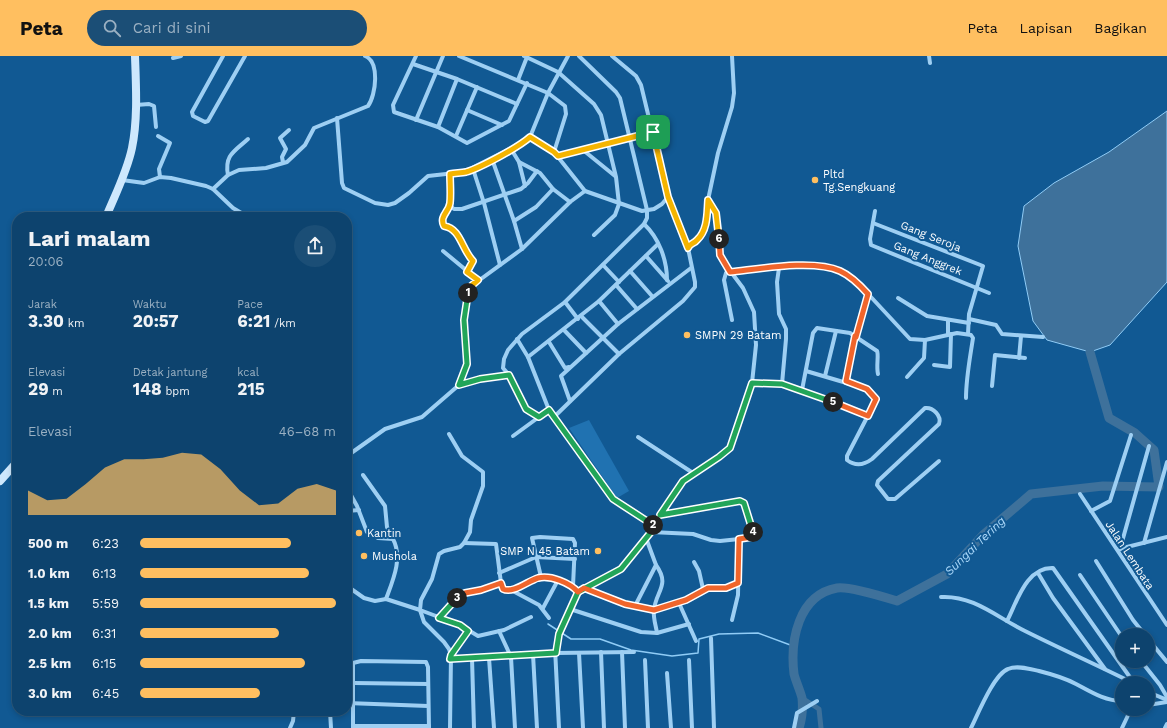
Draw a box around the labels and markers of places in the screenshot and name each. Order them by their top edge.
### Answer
pin [636,115,670,149]
place label: Pltd Tg.Sengkuang [823,168,895,194]
marker: Pltd Tg.Sengkuang [810,175,820,185]
pin: 6 [709,229,729,249]
pin: 1 [458,283,478,303]
place label: SMPN 29 Batam [695,329,781,342]
marker: SMPN 29 Batam [682,330,692,340]
pin: 5 [823,392,843,412]
pin: 2 [643,515,663,535]
pin: 4 [743,522,763,542]
place label: Kantin [367,527,401,540]
marker: Kantin [354,528,364,538]
place label: SMP N 45 Batam [500,545,590,558]
marker: SMP N 45 Batam [593,546,603,556]
place label: Mushola [372,550,417,563]
marker: Mushola [359,551,369,561]
pin: 3 [447,588,467,608]

